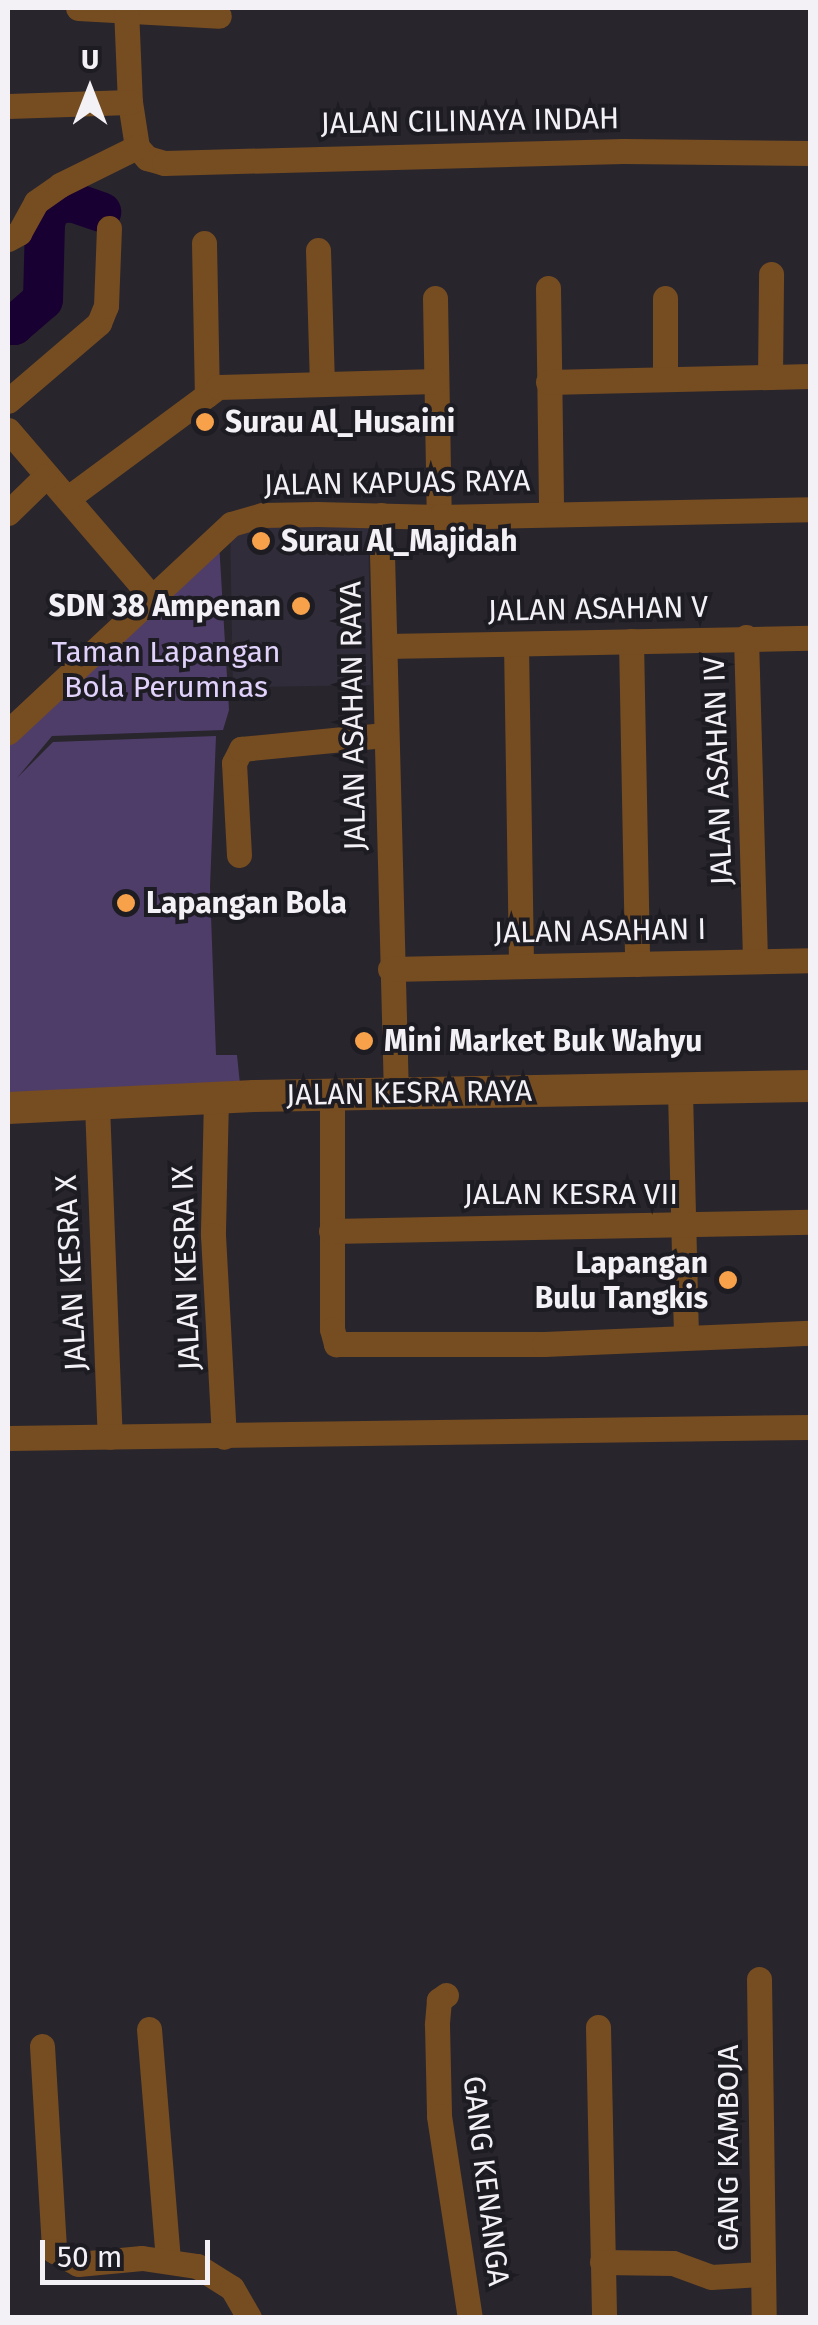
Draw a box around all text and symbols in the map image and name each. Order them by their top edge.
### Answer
north arrow [40,40,140,140]
text: U [81,43,99,76]
street label: JALAN CILINAYA INDAH [320,100,620,142]
place label: Surau Al_Husaini [225,404,455,440]
marker: Surau Al_Husaini [194,411,216,433]
street label: JALAN KAPUAS RAYA [264,463,530,503]
place label: Surau Al_Majidah [281,523,518,559]
marker: Surau Al_Majidah [250,530,272,552]
street label: JALAN ASAHAN RAYA [333,581,373,851]
place label: SDN 38 Ampenan [49,588,281,624]
street label: JALAN ASAHAN V [488,589,708,629]
marker: SDN 38 Ampenan [290,595,312,617]
park label: Taman Lapangan Bola Perumnas [51,634,281,704]
street label: JALAN ASAHAN IV [696,656,740,886]
place label: Lapangan Bola [146,885,347,921]
marker: Lapangan Bola [115,892,137,914]
street label: JALAN ASAHAN I [494,911,706,951]
place label: Mini Market Buk Wahyu [384,1023,703,1059]
marker: Mini Market Buk Wahyu [353,1030,375,1052]
street label: JALAN KESRA RAYA [286,1073,532,1113]
street label: JALAN KESRA IX [164,1165,208,1371]
street label: JALAN KESRA X [48,1174,94,1372]
street label: JALAN KESRA VII [464,1176,678,1212]
place label: Lapangan Bulu Tangkis [535,1245,708,1316]
marker: Lapangan Bulu Tangkis [717,1269,739,1291]
street label: GANG KAMBOJA [710,2045,746,2251]
street label: GANG KENANGA [455,2074,517,2288]
scale bar [45,2220,215,2282]
text: 50 m [57,2239,122,2275]

